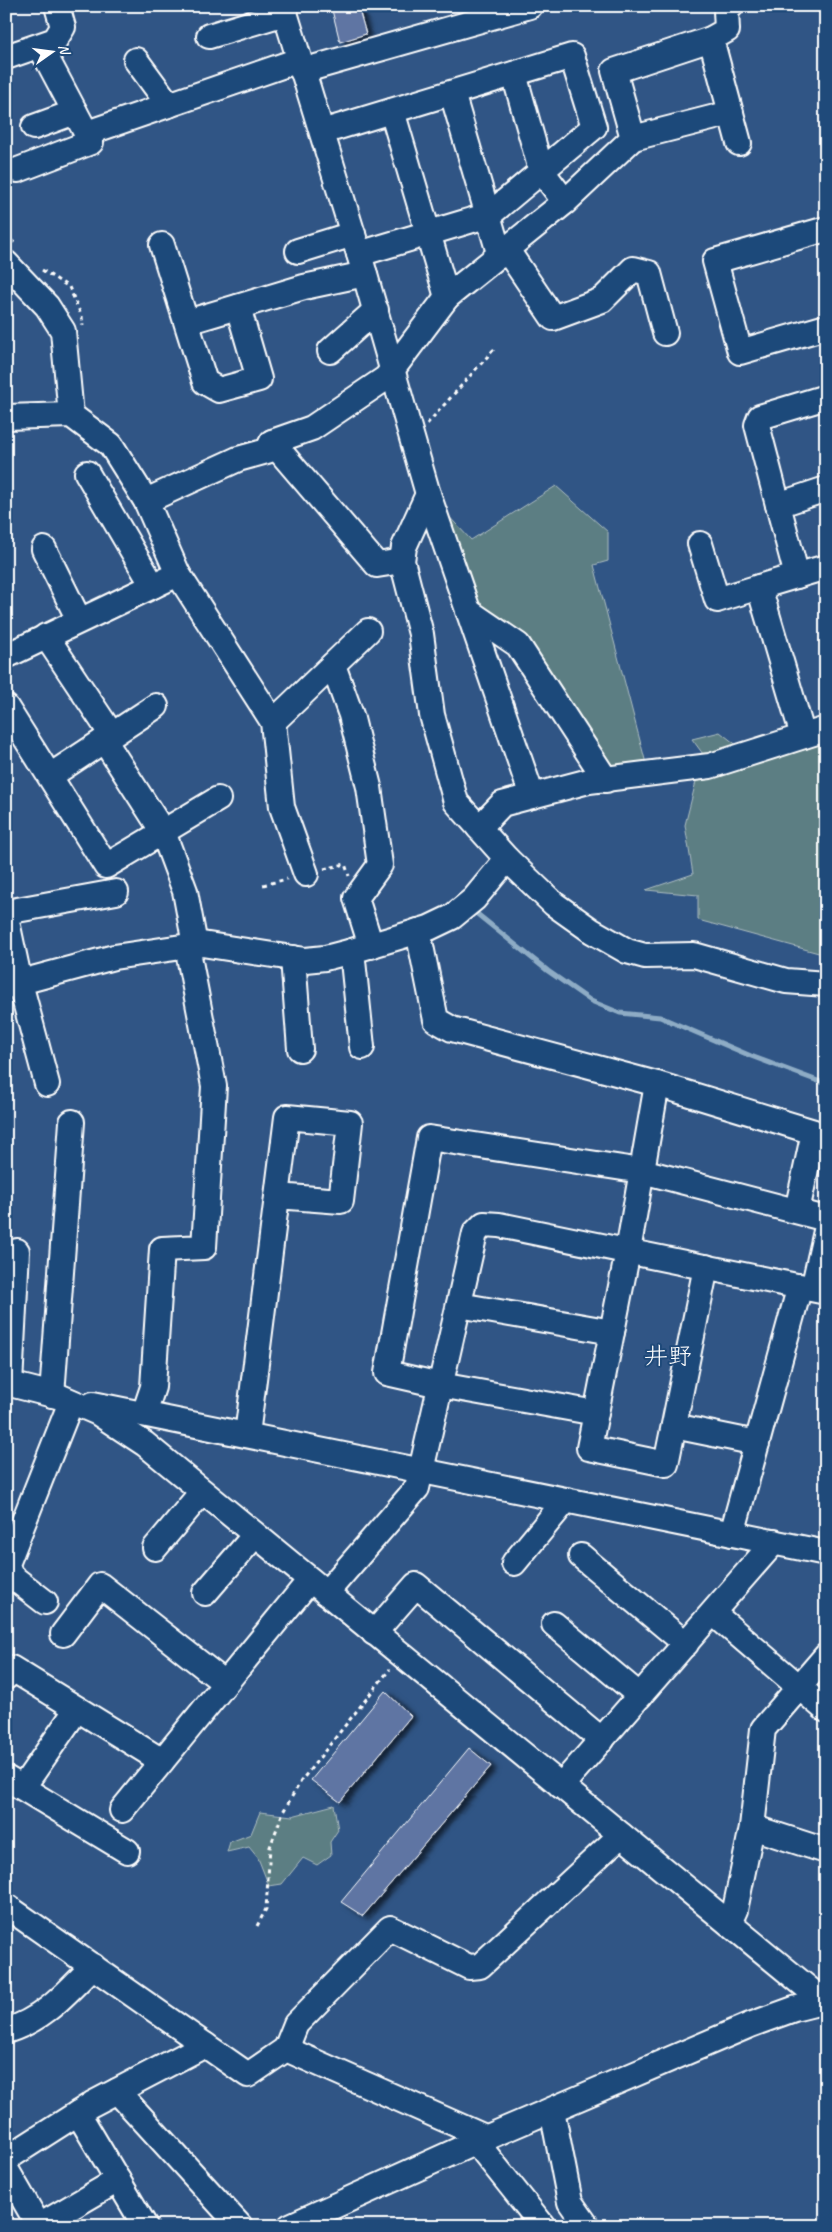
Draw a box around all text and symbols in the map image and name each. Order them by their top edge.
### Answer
north arrow [28,28,78,78]
text: N [55,43,74,57]
district label: 井野 [644,1341,692,1371]

